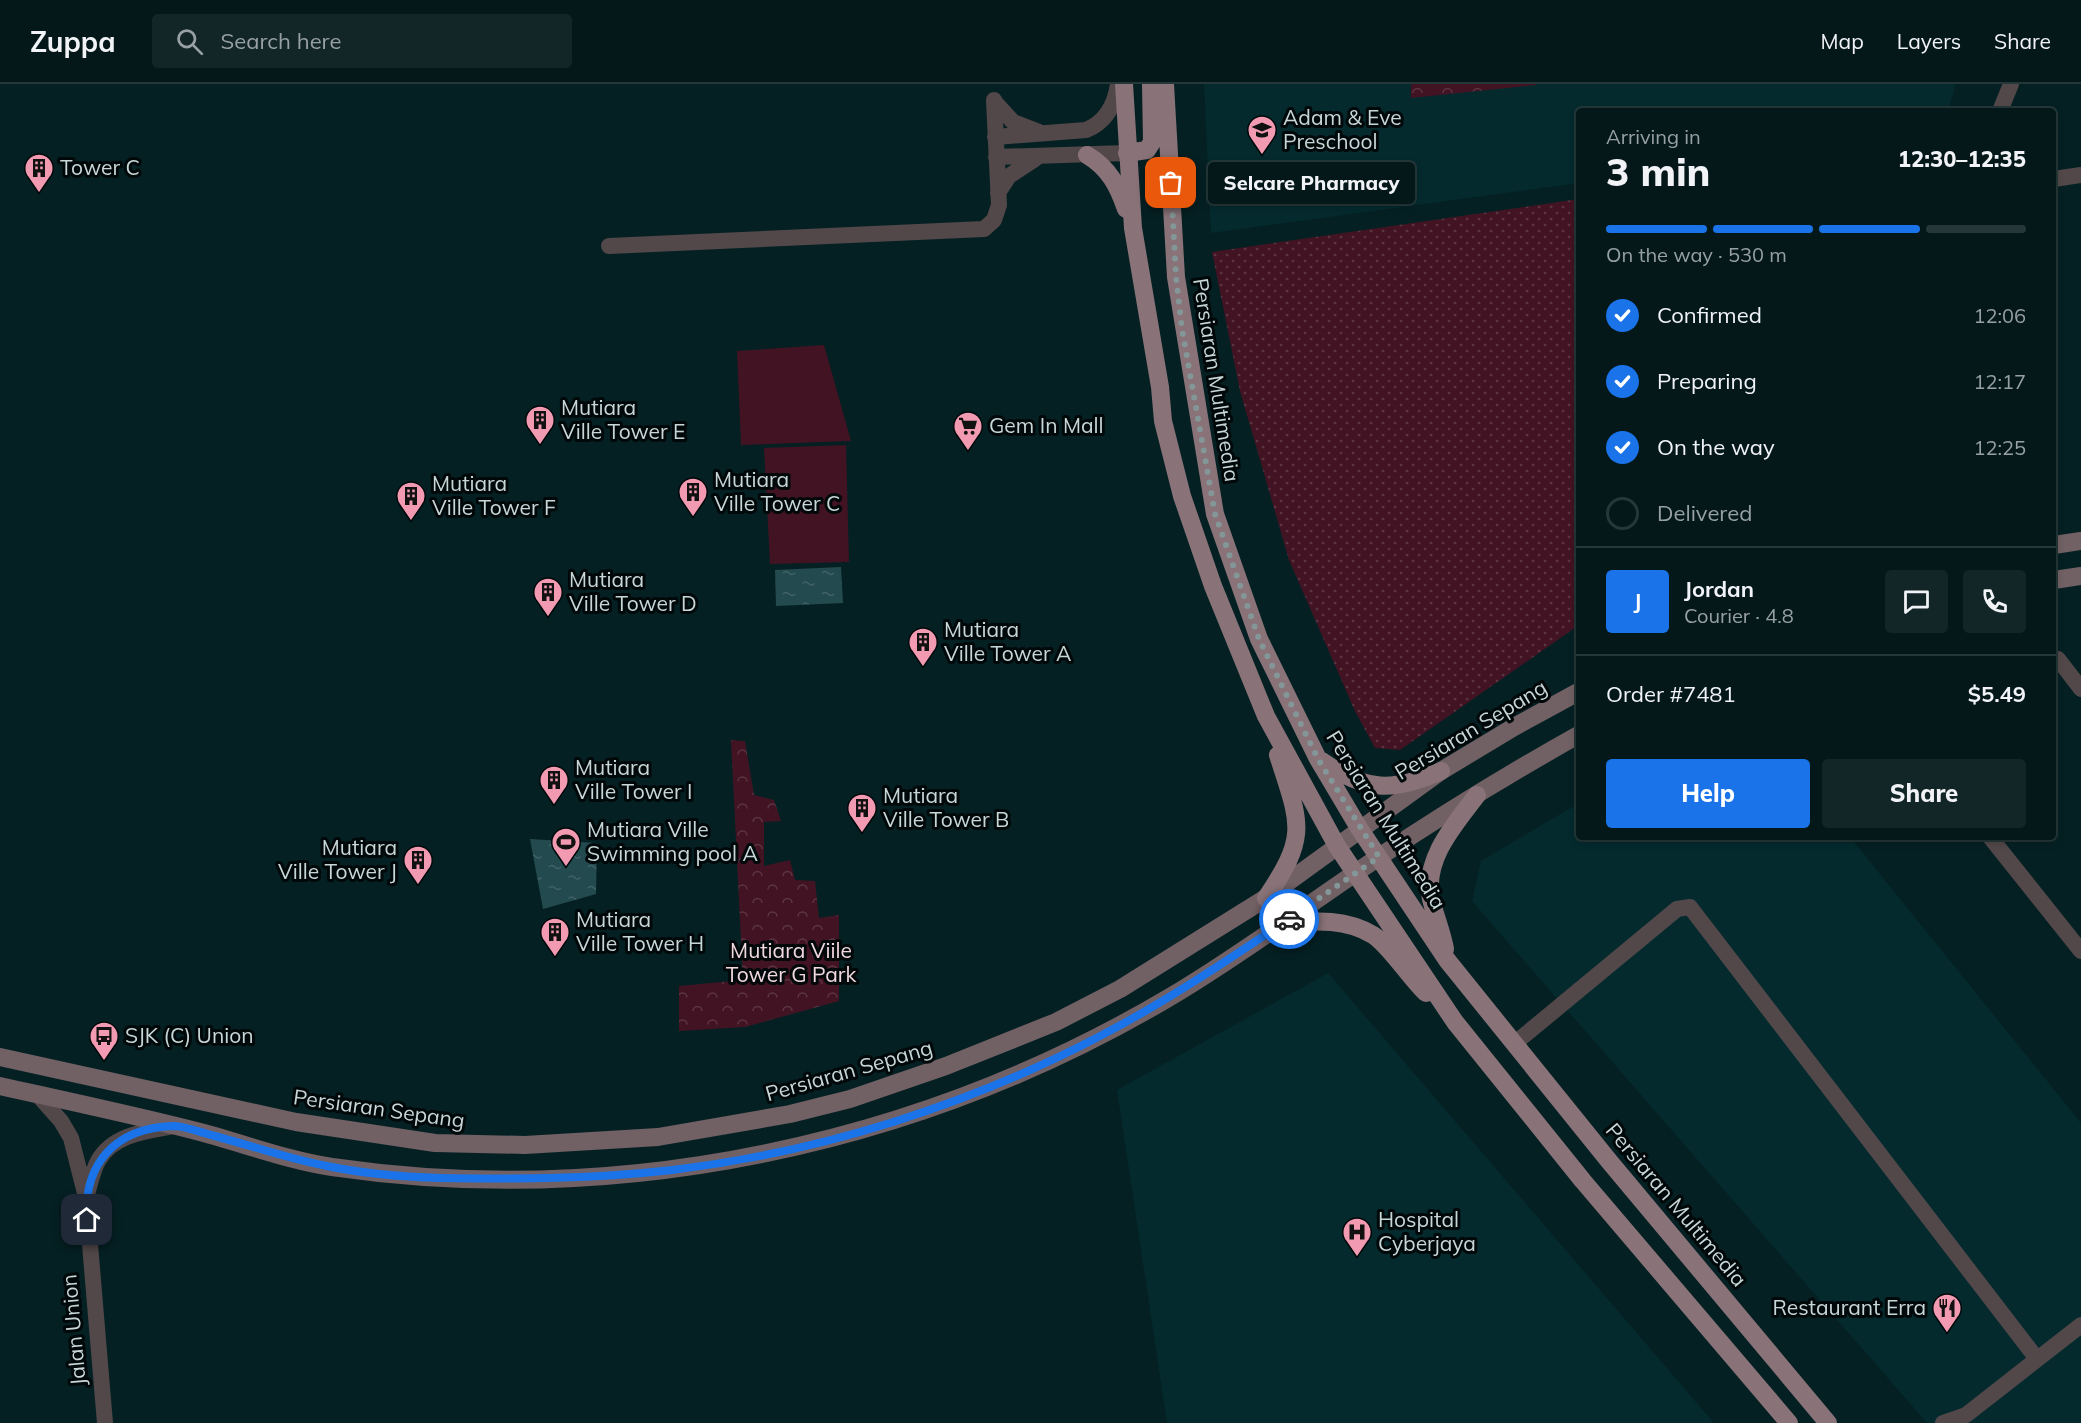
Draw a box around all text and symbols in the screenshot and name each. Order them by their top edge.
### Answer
search box [152,14,572,68]
text: Zuppa [30,24,116,59]
icon: search [173,25,206,58]
text: Search here [221,27,341,55]
text: Map [1821,28,1864,54]
text: Layers [1897,28,1961,54]
text: Share [1994,28,2051,54]
place label: Adam & Eve Preschool [1283,104,1402,154]
school or university icon: Adam & Eve Preschool [1246,114,1278,156]
text: Arriving in [1606,124,1701,149]
text: 12:30–12:35 [1898,145,2026,173]
text: 3 min [1606,147,1711,196]
building icon: Tower C [23,152,55,194]
place label: Tower C [60,154,140,180]
pin [1145,157,1196,208]
callout: Selcare Pharmacy [1207,162,1414,204]
icon: bag [1154,166,1187,199]
text: Selcare Pharmacy [1224,170,1399,195]
text: On the way · 530 m [1606,242,1787,267]
street label: Persiaran Multimedia [1188,276,1246,483]
icon: check [1606,299,1639,332]
text: Confirmed [1657,301,1762,329]
text: 12:06 [1973,303,2026,328]
icon: check [1606,365,1639,398]
text: Preparing [1657,367,1757,395]
text: 12:17 [1973,369,2026,394]
place label: Mutiara Ville Tower E [561,394,685,444]
building icon: Mutiara Ville Tower E [524,404,556,446]
supermarket icon: Gem In Mall [952,410,984,452]
place label: Gem In Mall [989,412,1104,438]
icon: check [1606,431,1639,464]
text: On the way [1657,433,1775,461]
text: 12:25 [1973,435,2026,460]
place label: Mutiara Ville Tower C [714,466,840,516]
place label: Mutiara Ville Tower F [432,470,556,520]
building icon: Mutiara Ville Tower C [677,476,709,518]
building icon: Mutiara Ville Tower F [395,480,427,522]
text: Delivered [1657,499,1752,527]
place label: Mutiara Ville Tower D [569,566,697,616]
button: chat [1885,570,1948,633]
button: phone [1963,570,2026,633]
text: Jordan [1684,575,1754,603]
building icon: Mutiara Ville Tower D [532,576,564,618]
text: J [1634,587,1641,615]
text: Courier · 4.8 [1684,603,1794,628]
place label: Mutiara Ville Tower A [944,616,1072,666]
building icon: Mutiara Ville Tower A [907,626,939,668]
street label: Persiaran Sepang [1390,674,1551,785]
text: Order #7481 [1606,680,1736,708]
text: $5.49 [1968,680,2026,708]
street label: Persiaran Multimedia [1321,725,1452,914]
place label: Mutiara Ville Tower I [575,754,693,804]
button: Help [1606,759,1810,828]
button: Share [1822,759,2026,828]
building icon: Mutiara Ville Tower I [538,764,570,806]
place label: Mutiara Ville Tower B [883,782,1009,832]
building icon: Mutiara Ville Tower B [846,792,878,834]
place label: Mutiara Ville Swimming pool A [587,816,759,866]
sports icon: Mutiara Ville Swimming pool A [550,826,582,868]
place label: Mutiara Ville Tower J [278,834,397,884]
building icon: Mutiara Ville Tower J [402,844,434,886]
courier [1259,889,1319,949]
icon: car [1273,903,1306,936]
place label: Mutiara Ville Tower H [576,906,704,956]
building icon: Mutiara Ville Tower H [539,916,571,958]
park label: Mutiara Viile Tower G Park [726,937,856,987]
bus stop icon: SJK (C) Union [88,1020,120,1062]
place label: SJK (C) Union [125,1022,254,1048]
street label: Persiaran Sepang [762,1034,935,1106]
street label: Persiaran Sepang [292,1083,466,1133]
street label: Persiaran Multimedia [1601,1117,1753,1291]
pin [61,1194,112,1245]
icon: home [70,1203,103,1236]
place label: Hospital Cyberjaya [1378,1206,1476,1256]
hospital icon: Hospital Cyberjaya [1341,1216,1373,1258]
street label: Jalan Union [55,1273,91,1387]
restaurant icon: Restaurant Erra [1931,1292,1963,1334]
place label: Restaurant Erra [1773,1294,1926,1320]

